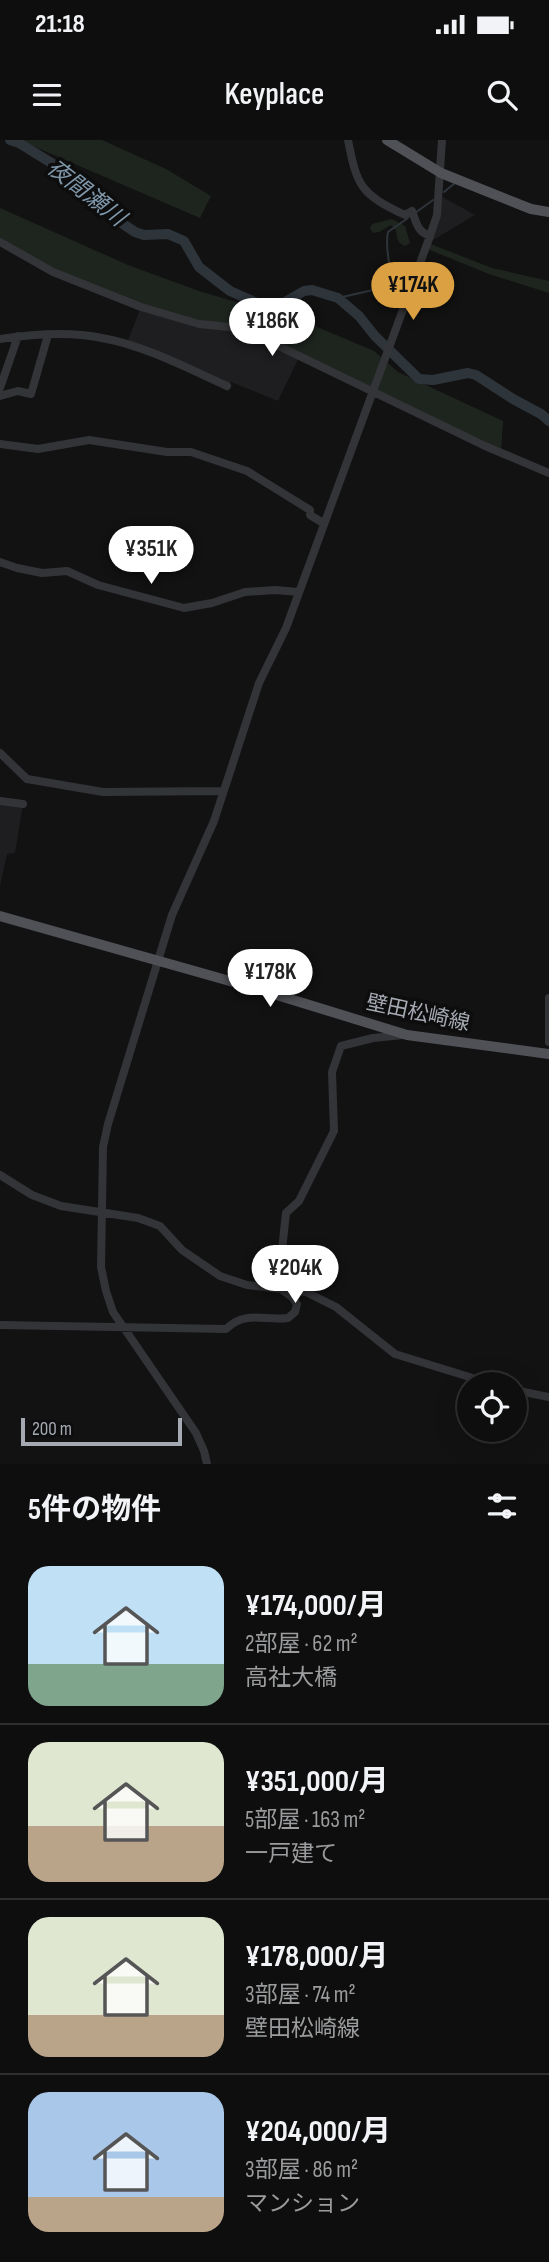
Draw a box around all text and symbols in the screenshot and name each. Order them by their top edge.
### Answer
text: 21:18 [35,9,85,40]
text: Keyplace [225,75,324,114]
icon: menu [28,76,66,114]
icon: search [483,76,521,114]
water label: 夜間瀬川 [41,154,133,234]
pin: ¥174K [364,262,462,322]
text: ¥174K [387,271,439,299]
pin: ¥186K [223,298,321,358]
text: ¥186K [245,307,299,335]
pin: ¥351K [102,526,200,586]
text: ¥351K [125,535,177,563]
pin: ¥178K [221,950,319,1009]
text: ¥178K [244,958,296,986]
street label: 壁田松崎線 [364,990,472,1036]
pin: ¥204K [246,1246,344,1305]
text: ¥204K [268,1254,322,1282]
map controls [457,1372,527,1442]
button: locate [457,1372,527,1442]
scale bar [21,1415,182,1447]
text: 200 m [32,1418,72,1441]
icon: filters [483,1487,521,1525]
text: 5件の物件 [28,1492,161,1528]
text: ¥174,000/月 [245,1588,387,1624]
icon: home [84,1594,168,1678]
text: 2部屋 · 62 m² [245,1630,358,1658]
text: 高社大橋 [245,1664,337,1692]
text: ¥351,000/月 [245,1764,389,1800]
icon: home [84,1770,168,1854]
text: 5部屋 · 163 m² [245,1806,365,1834]
text: 一戸建て [245,1840,337,1868]
text: ¥178,000/月 [245,1939,388,1975]
icon: home [84,1945,168,2029]
text: 3部屋 · 74 m² [245,1981,356,2009]
text: 壁田松崎線 [245,2015,360,2043]
text: ¥204,000/月 [245,2114,391,2150]
icon: home [84,2120,168,2204]
text: 3部屋 · 86 m² [245,2156,358,2184]
text: マンション [245,2190,360,2218]

